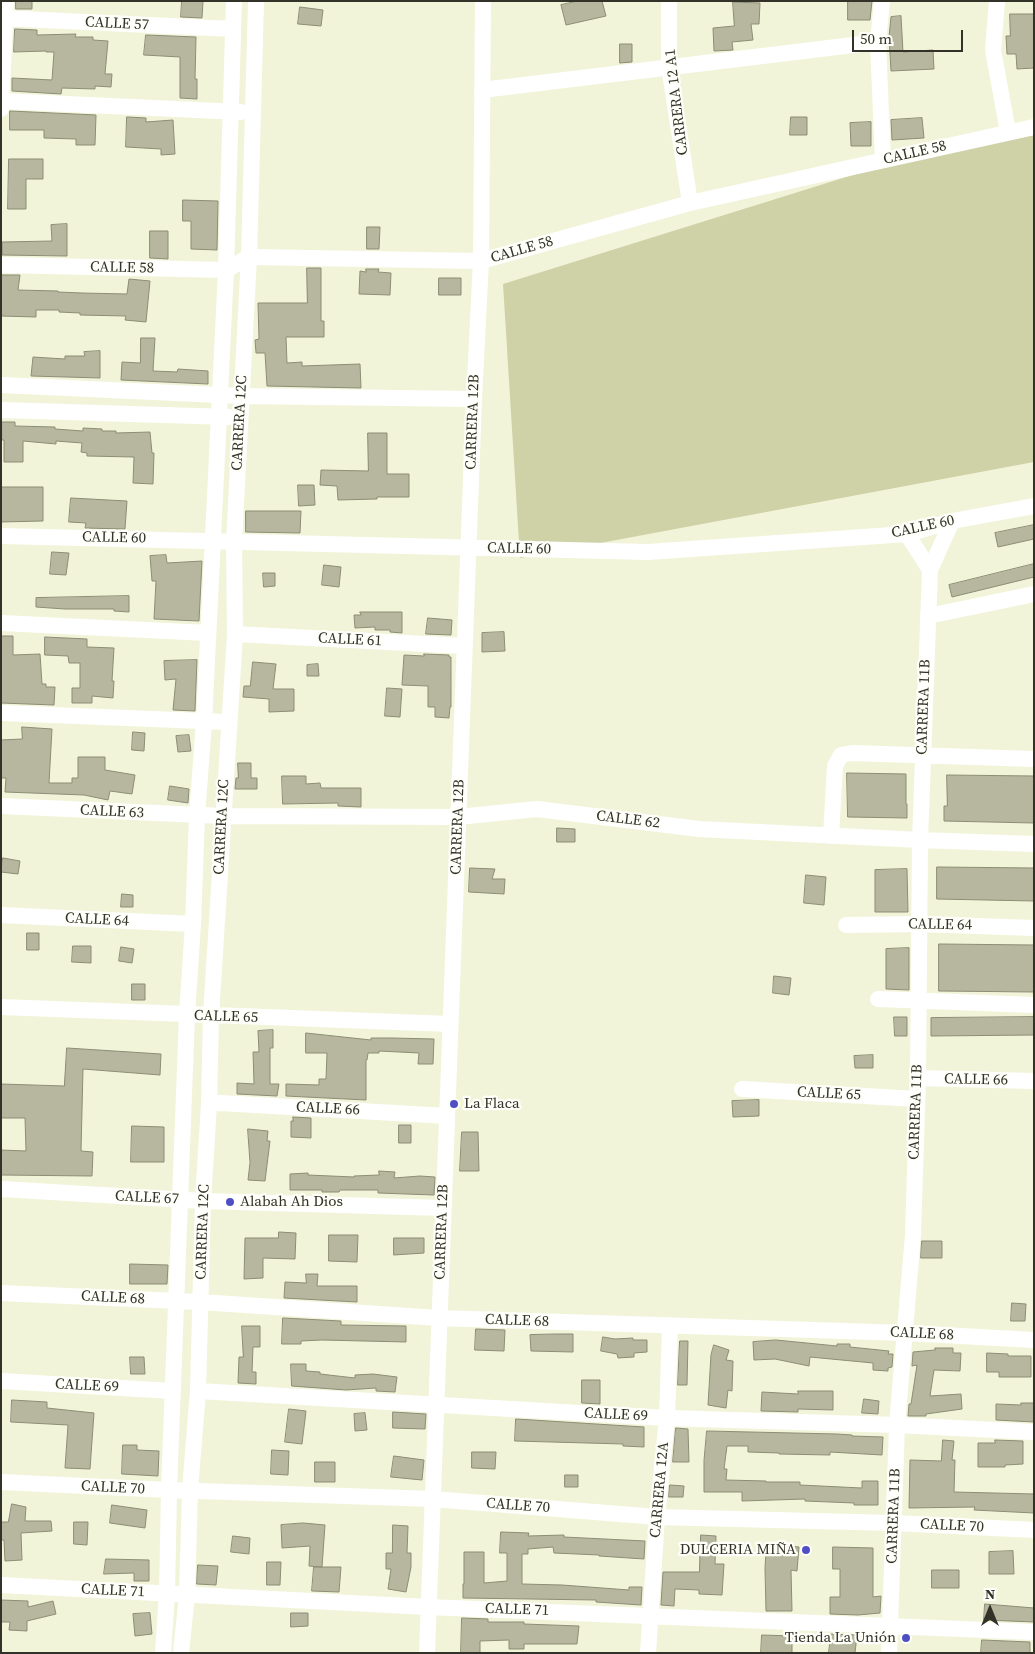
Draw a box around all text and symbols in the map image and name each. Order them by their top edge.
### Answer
street label: CALLE 57 [85,13,149,35]
scale bar [855,20,966,52]
text: 50 m [860,28,892,49]
street label: CARRERA 12 A1 [662,48,692,156]
street label: CALLE 58 [882,137,948,169]
street label: CALLE 58 [489,233,555,267]
street label: CALLE 58 [90,258,154,278]
street label: CARRERA 12B [462,374,484,470]
street label: CARRERA 12C [229,375,251,471]
street label: CALLE 60 [890,512,956,542]
street label: CALLE 60 [82,528,146,548]
street label: CALLE 60 [487,539,551,559]
street label: CALLE 61 [318,629,382,651]
street label: CARRERA 11B [913,659,935,755]
street label: CARRERA 12C [211,779,233,875]
street label: CARRERA 12B [447,779,469,875]
street label: CALLE 63 [80,801,144,823]
street label: CALLE 62 [595,807,661,833]
street label: CALLE 64 [65,909,129,931]
street label: CALLE 64 [908,915,972,935]
street label: CALLE 65 [194,1007,258,1027]
street label: CARRERA 11B [905,1064,927,1160]
street label: CALLE 66 [944,1070,1008,1090]
street label: CALLE 65 [797,1083,861,1105]
place label: La Flaca [464,1095,520,1113]
street label: CALLE 66 [296,1098,360,1120]
marker: La Flaca [448,1098,460,1110]
street label: CARRERA 12C [192,1184,214,1280]
street label: CARRERA 12B [431,1184,453,1280]
street label: CALLE 67 [115,1187,179,1209]
place label: Alabah Ah Dios [240,1193,343,1211]
marker: Alabah Ah Dios [224,1196,236,1208]
street label: CALLE 68 [81,1287,145,1309]
street label: CALLE 68 [485,1311,549,1331]
street label: CALLE 68 [890,1323,954,1345]
street label: CALLE 69 [55,1375,119,1397]
street label: CALLE 69 [584,1404,648,1426]
street label: CARRERA 12A [647,1441,673,1539]
street label: CARRERA 11B [883,1468,905,1564]
street label: CALLE 70 [81,1477,145,1499]
street label: CALLE 70 [485,1495,551,1517]
street label: CALLE 70 [920,1515,984,1537]
place label: DULCERIA MIÑA [680,1541,796,1559]
marker: DULCERIA MIÑA [800,1544,812,1556]
street label: CALLE 71 [81,1580,145,1602]
north arrow [965,1584,1015,1634]
text: N [985,1584,995,1604]
street label: CALLE 71 [485,1600,549,1620]
place label: Tienda La Unión [785,1629,896,1647]
marker: Tienda La Unión [900,1632,912,1644]

